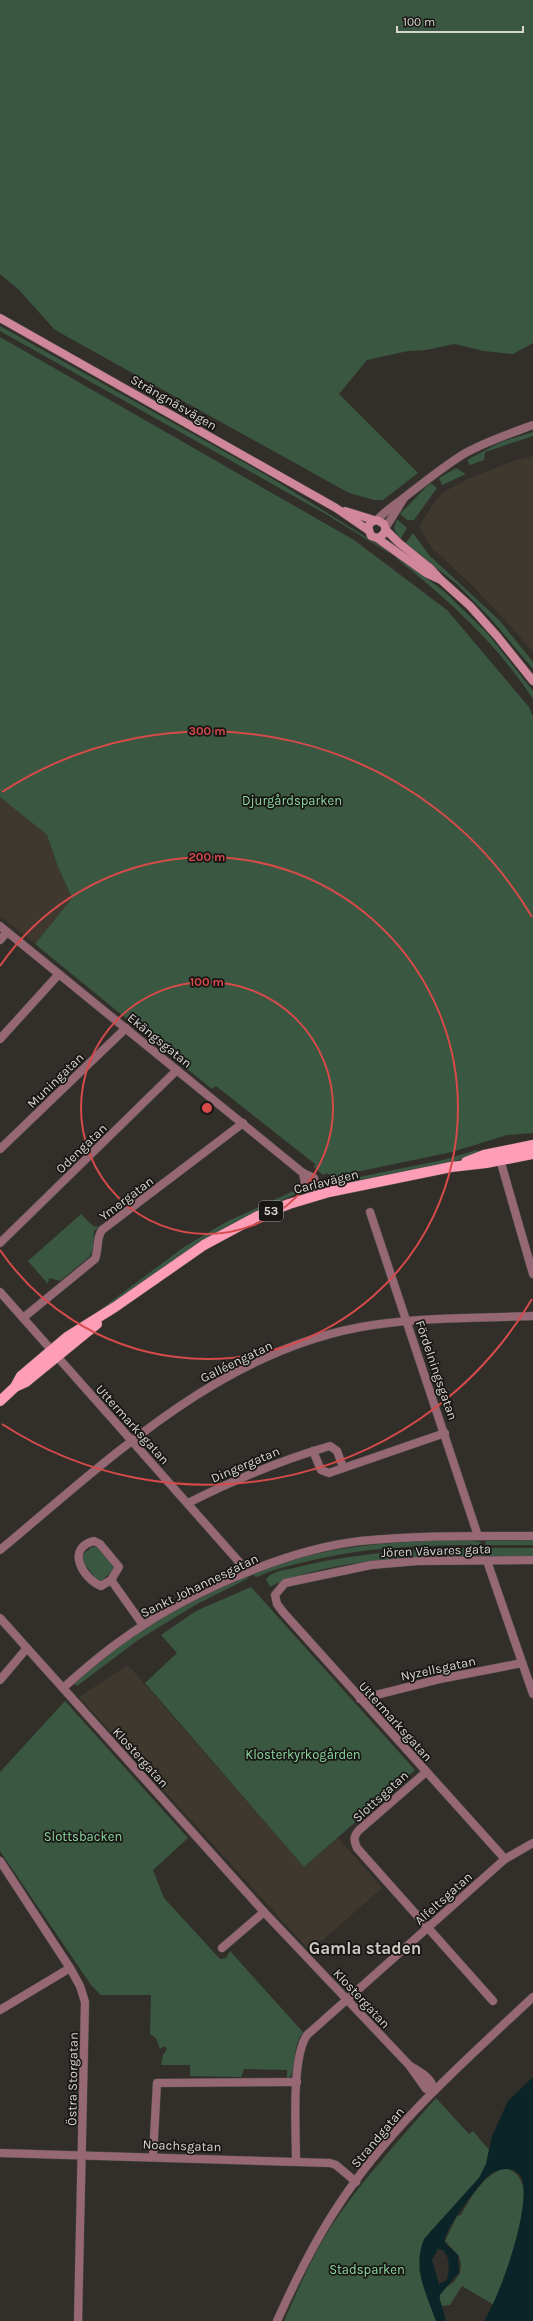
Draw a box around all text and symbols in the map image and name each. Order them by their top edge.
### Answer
scale bar [397,8,523,34]
text: 100 m [403,15,435,29]
street label: Strängnäsvägen [128,372,220,433]
text: 300 m [188,724,226,738]
park label: Djurgårdsparken [242,793,342,808]
text: 200 m [189,850,225,864]
text: 100 m [190,975,224,989]
street label: Ekängsgatan [125,1010,195,1071]
street label: Muningatan [24,1050,87,1111]
centre of rings [200,1101,214,1115]
street label: Odengatan [53,1120,110,1176]
street label: Carlavägen [292,1166,360,1197]
street label: Ymergatan [96,1173,156,1224]
road number: 53 [259,1201,283,1221]
street label: Fördelningsgatan [412,1318,461,1422]
street label: Galléengatan [198,1338,275,1385]
street label: Uttermarksgatan [93,1381,172,1467]
street label: Dingergatan [209,1443,282,1486]
street label: Jören Vävares gata [381,1541,491,1560]
street label: Sankt Johannesgatan [138,1550,261,1620]
street label: Nyzellsgatan [399,1653,477,1684]
street label: Uttermarksgatan [356,1678,435,1764]
street label: Klostergatan [110,1724,172,1791]
park label: Klosterkyrkogården [245,1747,361,1762]
street label: Slottsgatan [349,1768,411,1825]
park label: Slottsbacken [44,1829,122,1844]
street label: Alfeltsgatan [412,1869,475,1928]
district label: Gamla staden [309,1938,421,1958]
street label: Klostergatan [330,1965,393,2031]
street label: Östra Storgatan [63,2032,81,2126]
street label: Strandgatan [348,2104,407,2171]
street label: Noachsgatan [142,2137,222,2154]
park label: Stadsparken [329,2262,405,2277]

